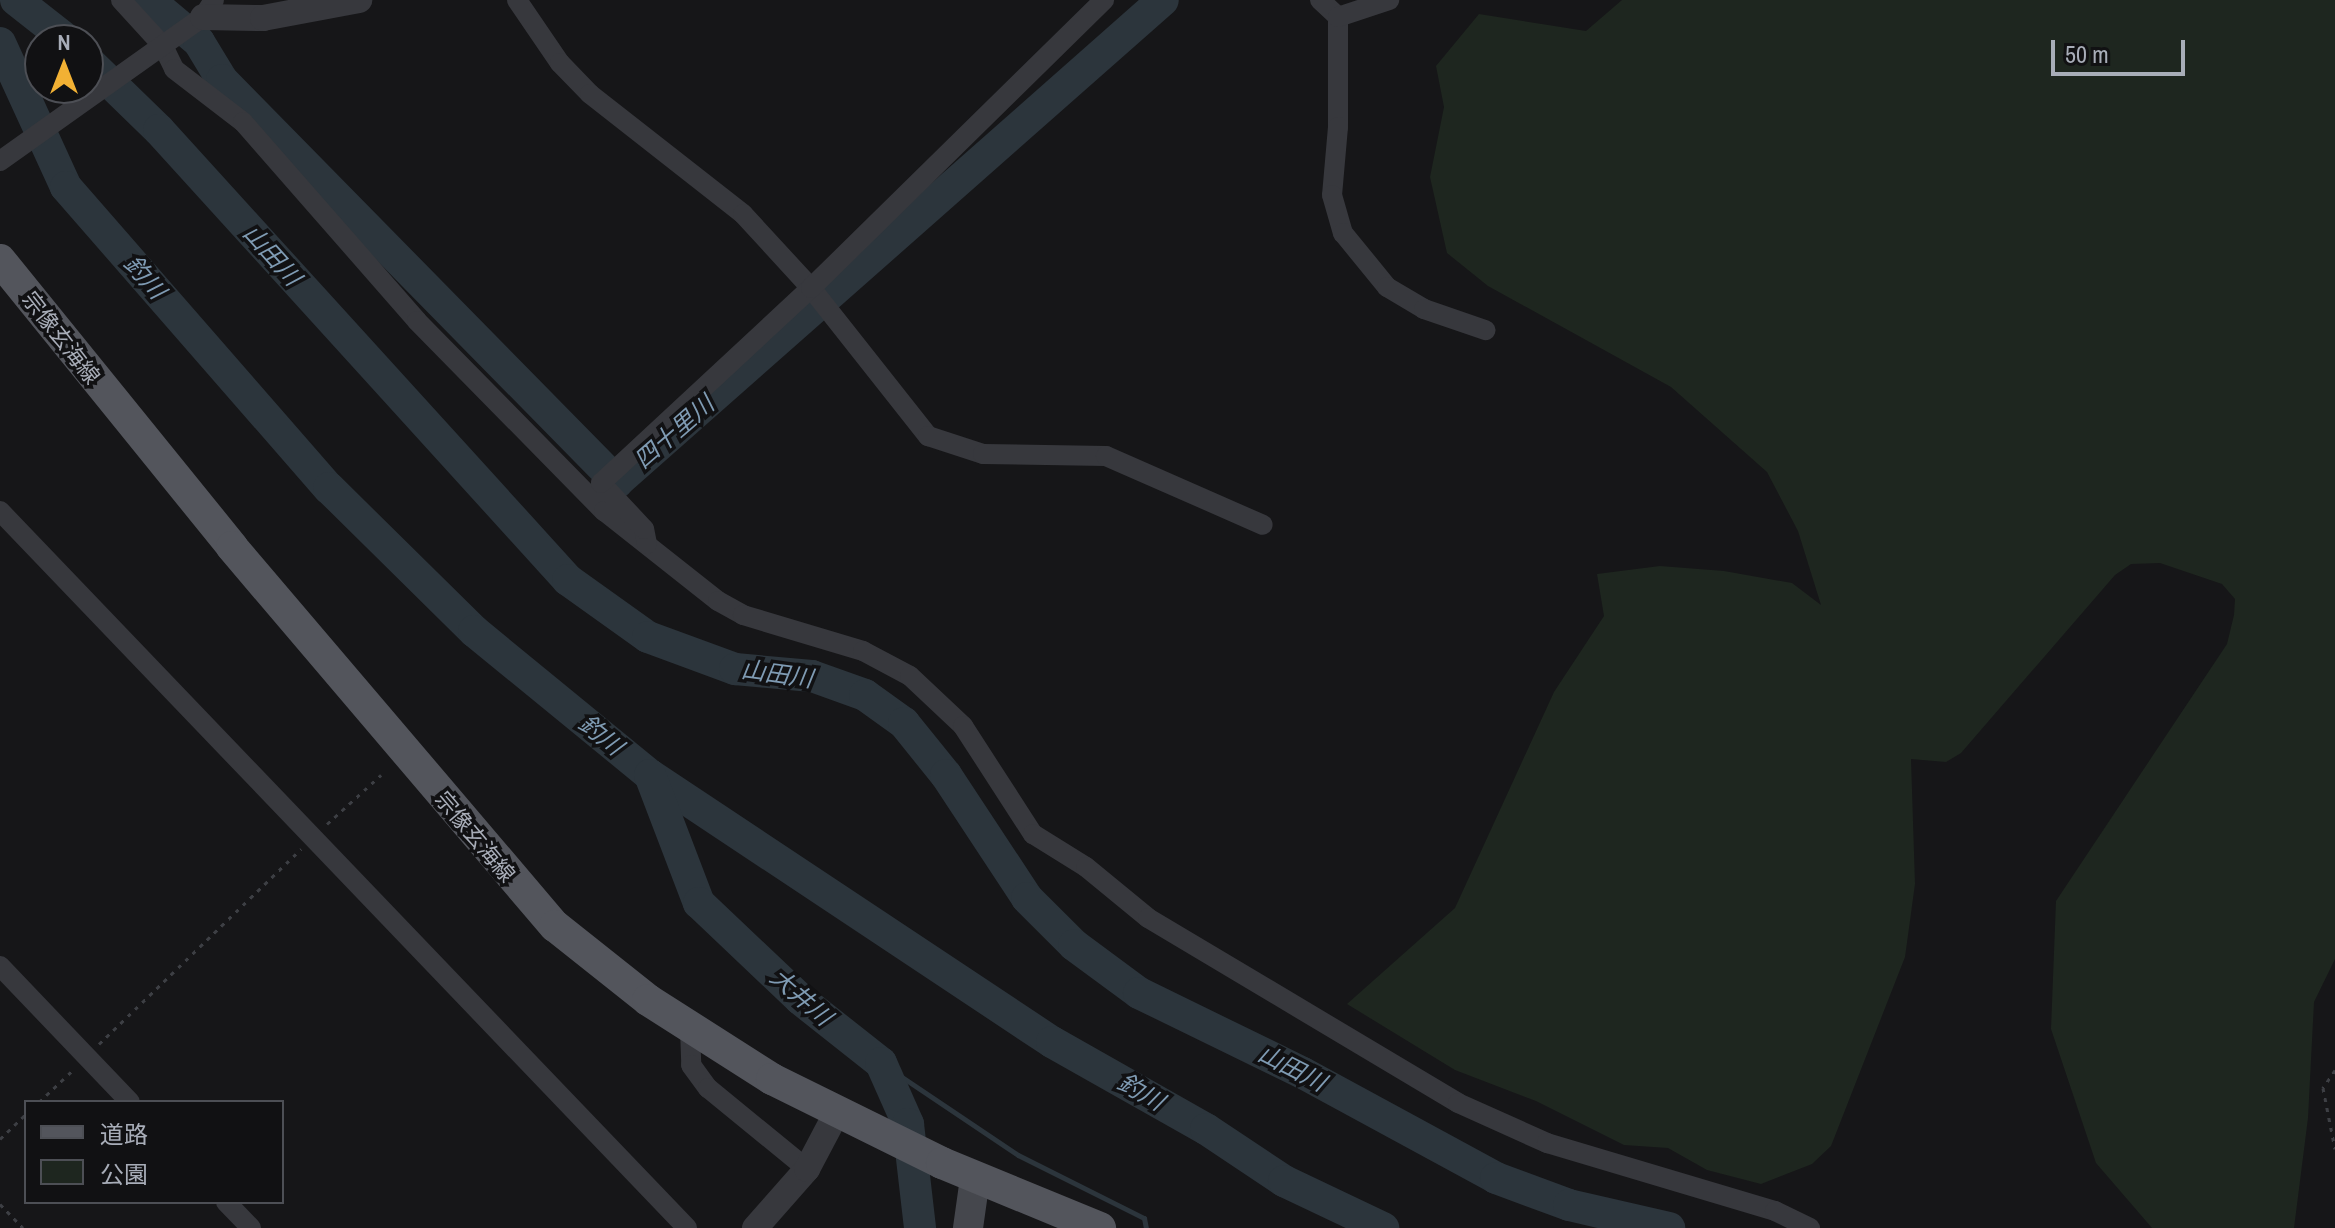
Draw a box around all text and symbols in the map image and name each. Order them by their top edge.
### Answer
north arrow [24,24,104,104]
scale bar [2055,24,2189,74]
text: N [57,27,71,57]
text: 50 m [2065,38,2109,70]
water label: 山田川 [237,219,307,291]
water label: 釣川 [118,249,172,305]
street label: 宗像玄海線 [17,287,105,389]
water label: 四十里川 [628,390,720,474]
water label: 山田川 [739,655,815,693]
water label: 釣川 [573,709,629,761]
street label: 宗像玄海線 [430,786,520,888]
water label: 大井川 [764,963,838,1031]
water label: 山田川 [1253,1039,1331,1097]
water label: 釣川 [1113,1068,1169,1116]
legend [24,1100,284,1204]
text: 道路 [100,1118,148,1150]
text: 公園 [100,1158,148,1190]

